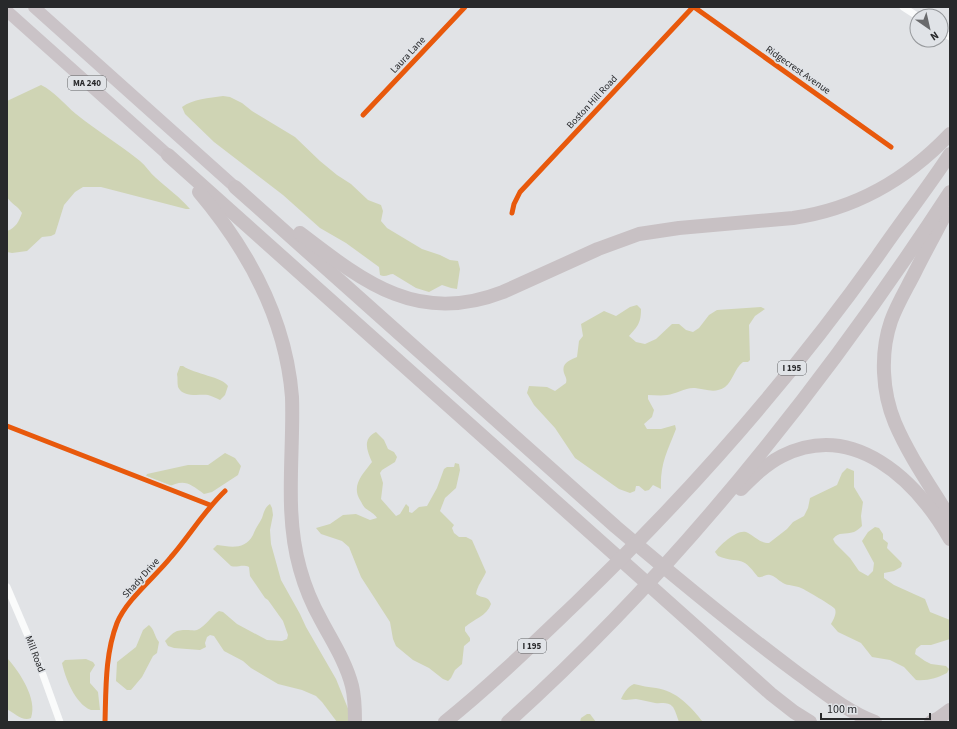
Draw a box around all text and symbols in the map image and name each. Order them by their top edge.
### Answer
north arrow [909,8,949,48]
text: N [927,28,942,44]
street label: Laura Lane [387,33,429,77]
street label: Ridgecrest Avenue [763,42,833,98]
street label: Boston Hill Road [563,72,621,132]
road number: MA 240 [68,76,106,90]
road number: I 195 [778,361,806,375]
street label: Shady Drive [119,555,163,601]
street label: Mill Road [22,634,48,674]
road number: I 195 [518,639,546,653]
scale bar [821,695,930,721]
text: 100 m [827,701,857,718]

